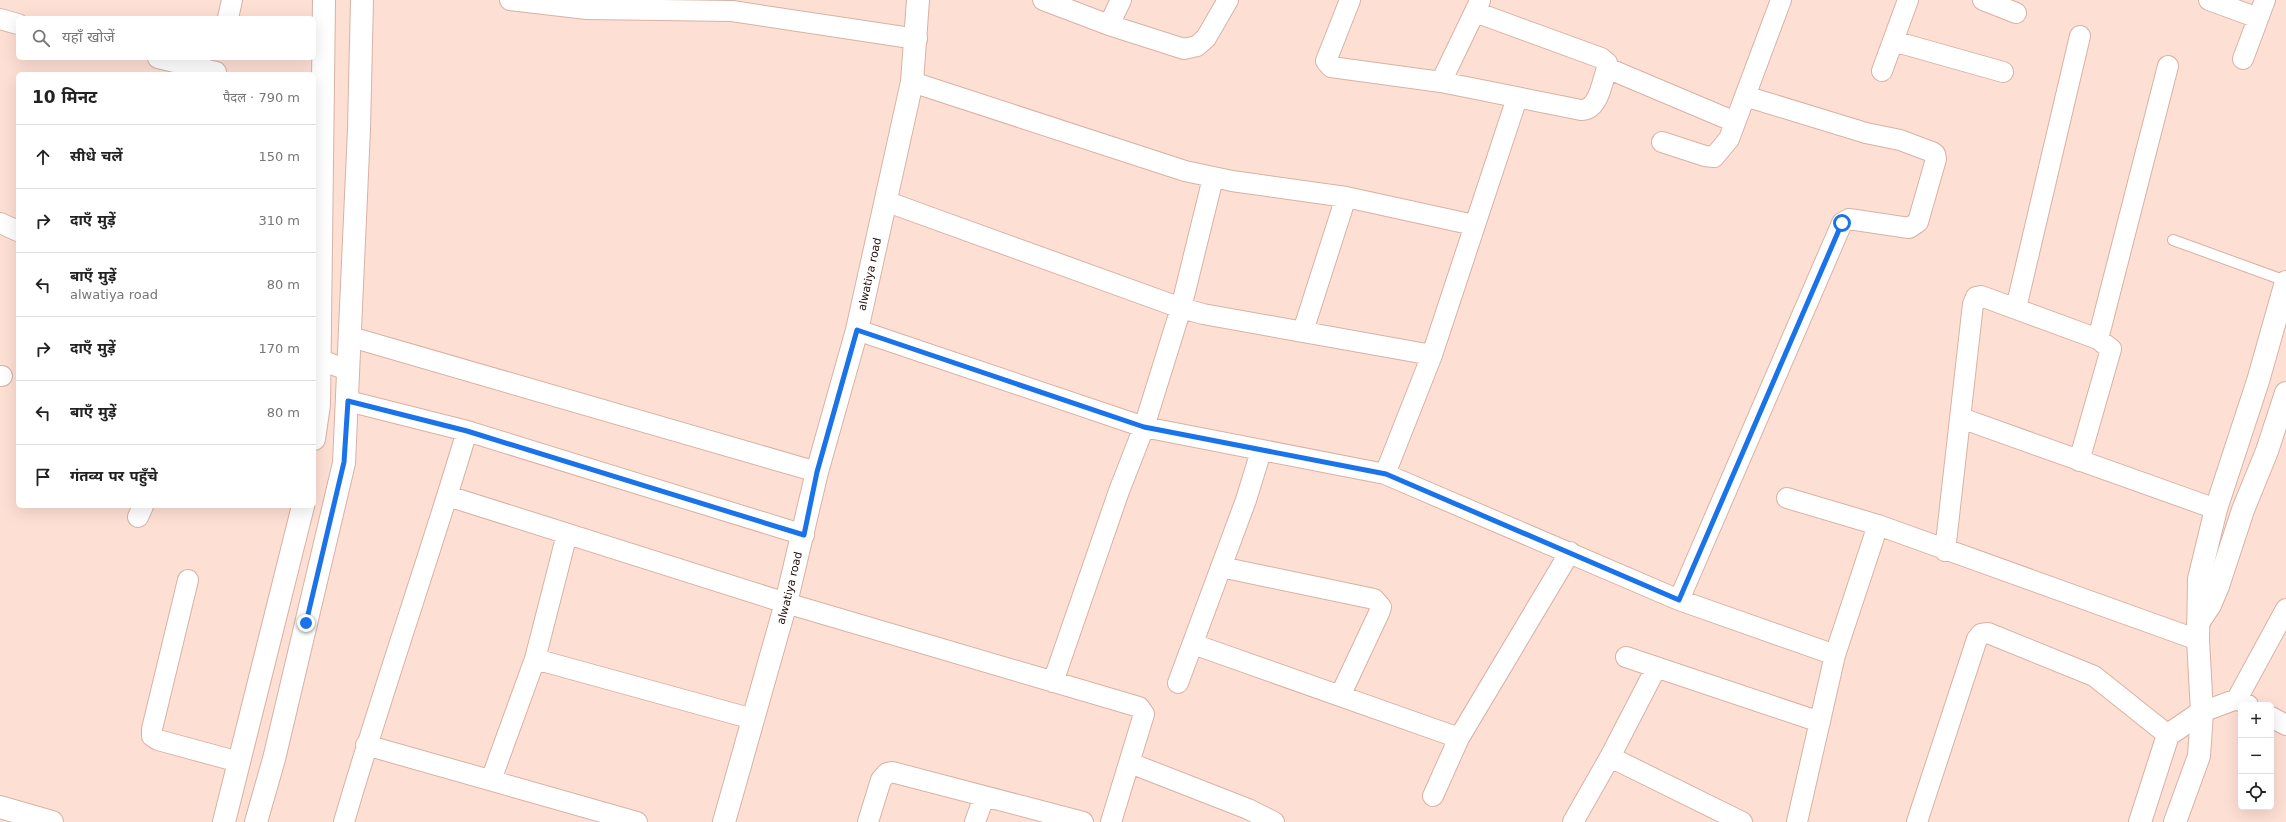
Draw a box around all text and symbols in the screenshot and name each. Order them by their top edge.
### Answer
search box [16,16,316,60]
icon: search [30,27,52,49]
text: यहाँ खोजें [62,28,115,46]
text: 10 मिनट [32,87,97,107]
text: पैदल · 790 m [223,90,300,105]
icon: ahead [32,146,54,168]
text: सीधे चलें [70,147,123,165]
text: 150 m [258,149,300,164]
icon: right [32,210,54,232]
text: दाएँ मुड़ें [70,211,116,229]
text: 310 m [258,213,300,228]
route start [1833,214,1851,232]
street label: alwatiya road [855,236,884,312]
text: बाएँ मुड़ें [70,267,116,285]
icon: left [32,274,54,296]
text: 80 m [267,277,300,292]
text: alwatiya road [70,287,158,302]
icon: right [32,338,54,360]
text: दाएँ मुड़ें [70,339,116,357]
text: 170 m [258,341,300,356]
icon: left [32,402,54,424]
text: बाएँ मुड़ें [70,403,116,421]
text: 80 m [267,405,300,420]
icon: arrive [32,466,54,488]
text: गंतव्य पर पहुँचे [70,467,158,485]
street label: alwatiya road [774,550,805,626]
route end [297,614,315,632]
map controls [2238,702,2274,810]
button: + [2238,702,2274,738]
button: − [2238,738,2274,774]
button: locate [2238,774,2274,810]

